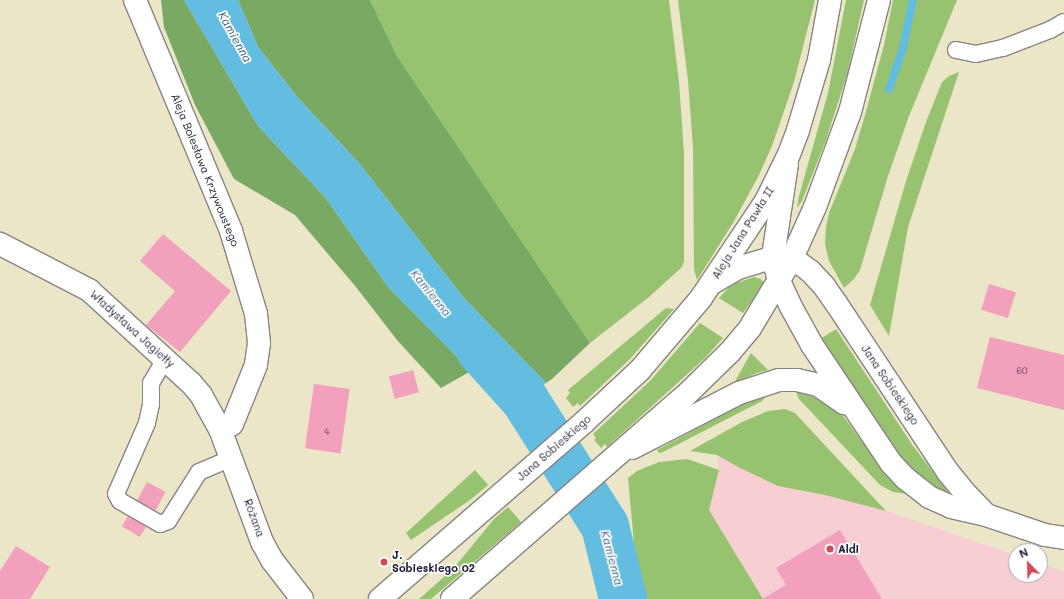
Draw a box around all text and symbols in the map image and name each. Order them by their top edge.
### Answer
water label: Kamienna [215,9,255,65]
street label: Aleja Bolesława Krzywoustego [168,92,242,248]
street label: Aleja Jana Pawła II [709,184,777,282]
water label: Kamienna [408,267,454,319]
street label: Władysława Jagiełły [87,288,177,370]
street label: Jana Sobieskiego [858,343,922,427]
house number: 60 [1017,366,1027,376]
street label: Jana Sobieskiego [514,412,594,484]
house number: 4 [324,427,330,437]
street label: Różana [241,497,267,539]
water label: Kamienna [598,529,626,587]
place label: Aldi [838,542,859,556]
north arrow [1008,543,1048,583]
marker: Aldi [825,544,835,554]
text: N [1017,544,1030,561]
place label: J. Sobieskiego 02 [392,549,475,575]
marker: J. Sobieskiego 02 [379,557,389,567]

